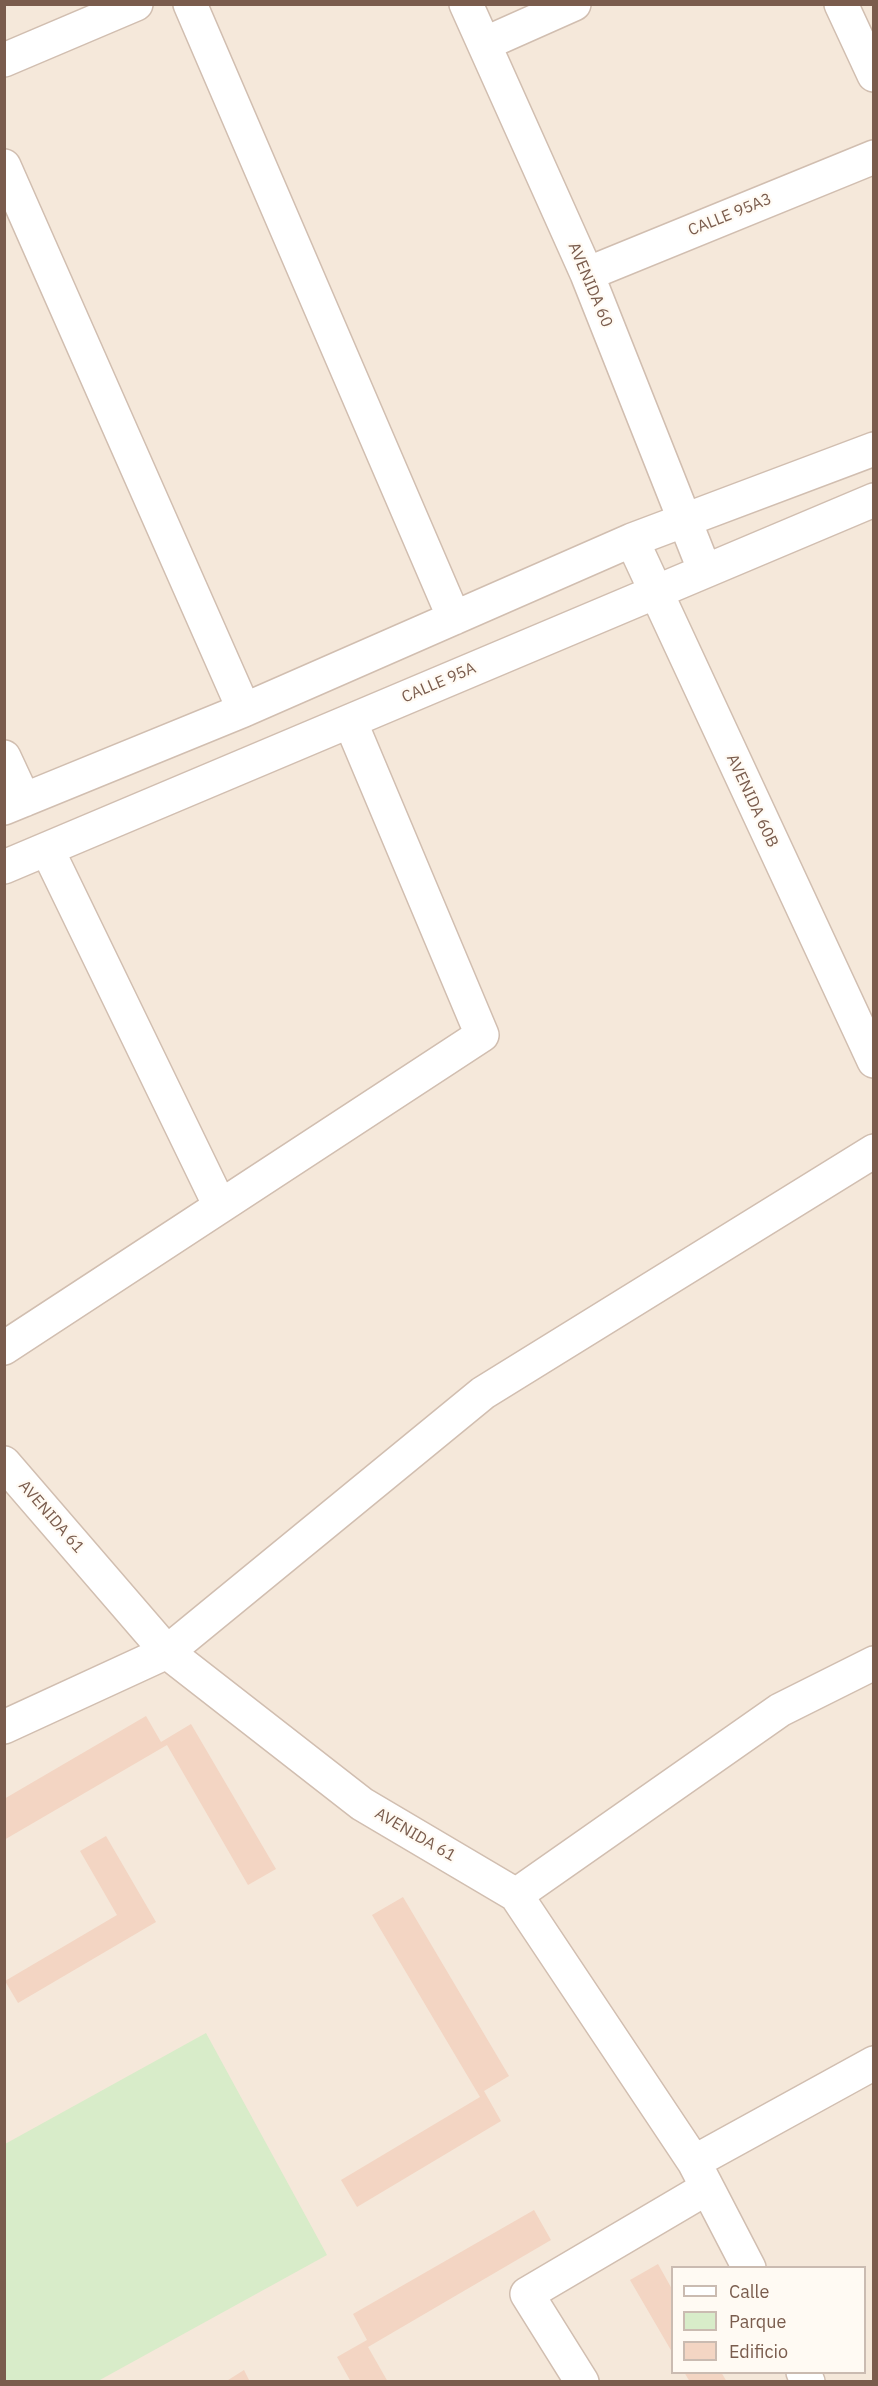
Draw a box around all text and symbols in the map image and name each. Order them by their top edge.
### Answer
street label: CALLE 95A3 [685,190,775,240]
street label: AVENIDA 60 [564,240,616,330]
street label: CALLE 95A [399,659,479,707]
street label: AVENIDA 60B [722,751,782,851]
street label: AVENIDA 61 [14,1477,88,1557]
street label: AVENIDA 61 [371,1804,459,1866]
legend [671,2266,866,2374]
text: Calle [729,2280,769,2303]
text: Parque [729,2310,786,2333]
text: Edificio [729,2340,788,2363]

